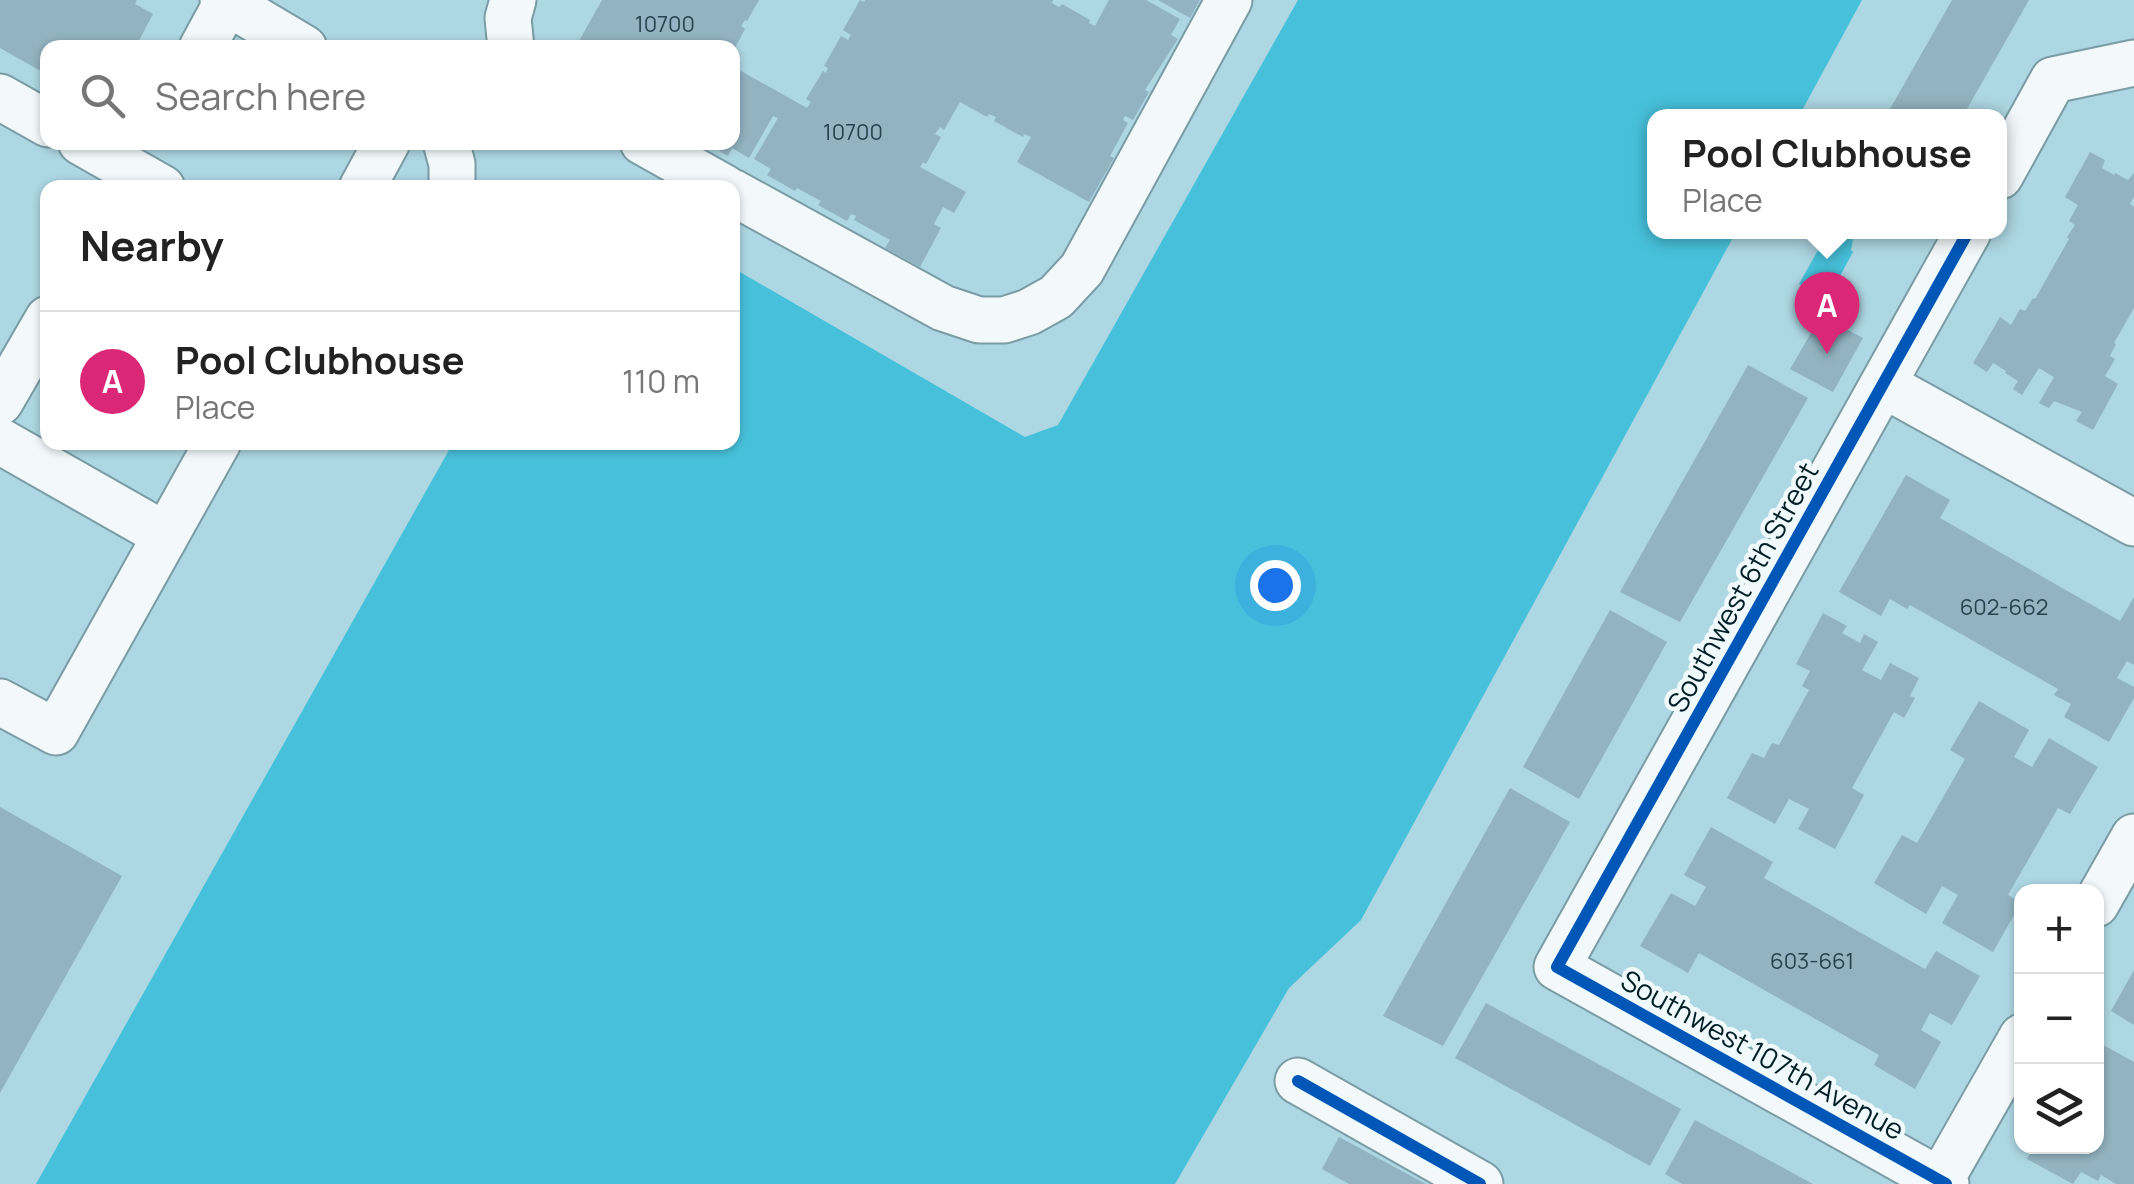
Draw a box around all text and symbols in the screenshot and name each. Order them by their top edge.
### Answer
house number: 10700 [635,9,695,39]
search box [40,40,740,150]
icon: search [75,68,130,123]
text: Search here [155,69,366,121]
popup [1647,109,2007,239]
house number: 10700 [823,117,883,147]
text: Pool Clubhouse [1682,126,1972,178]
text: Place [1682,178,1763,222]
text: Nearby [80,216,224,274]
pin: A [1794,272,1860,354]
text: Pool Clubhouse [175,333,465,385]
text: A [102,359,123,403]
text: 110 m [622,359,700,403]
text: Place [175,385,256,429]
street label: Southwest 6th Street [1657,455,1827,719]
your location [1250,560,1301,611]
house number: 602-662 [1960,592,2048,622]
map controls [2014,884,2104,1154]
button: + [2014,884,2104,974]
house number: 603-661 [1770,946,1854,976]
street label: Southwest 107th Avenue [1615,960,1911,1148]
button: − [2014,974,2104,1064]
button: layers [2014,1064,2104,1154]

